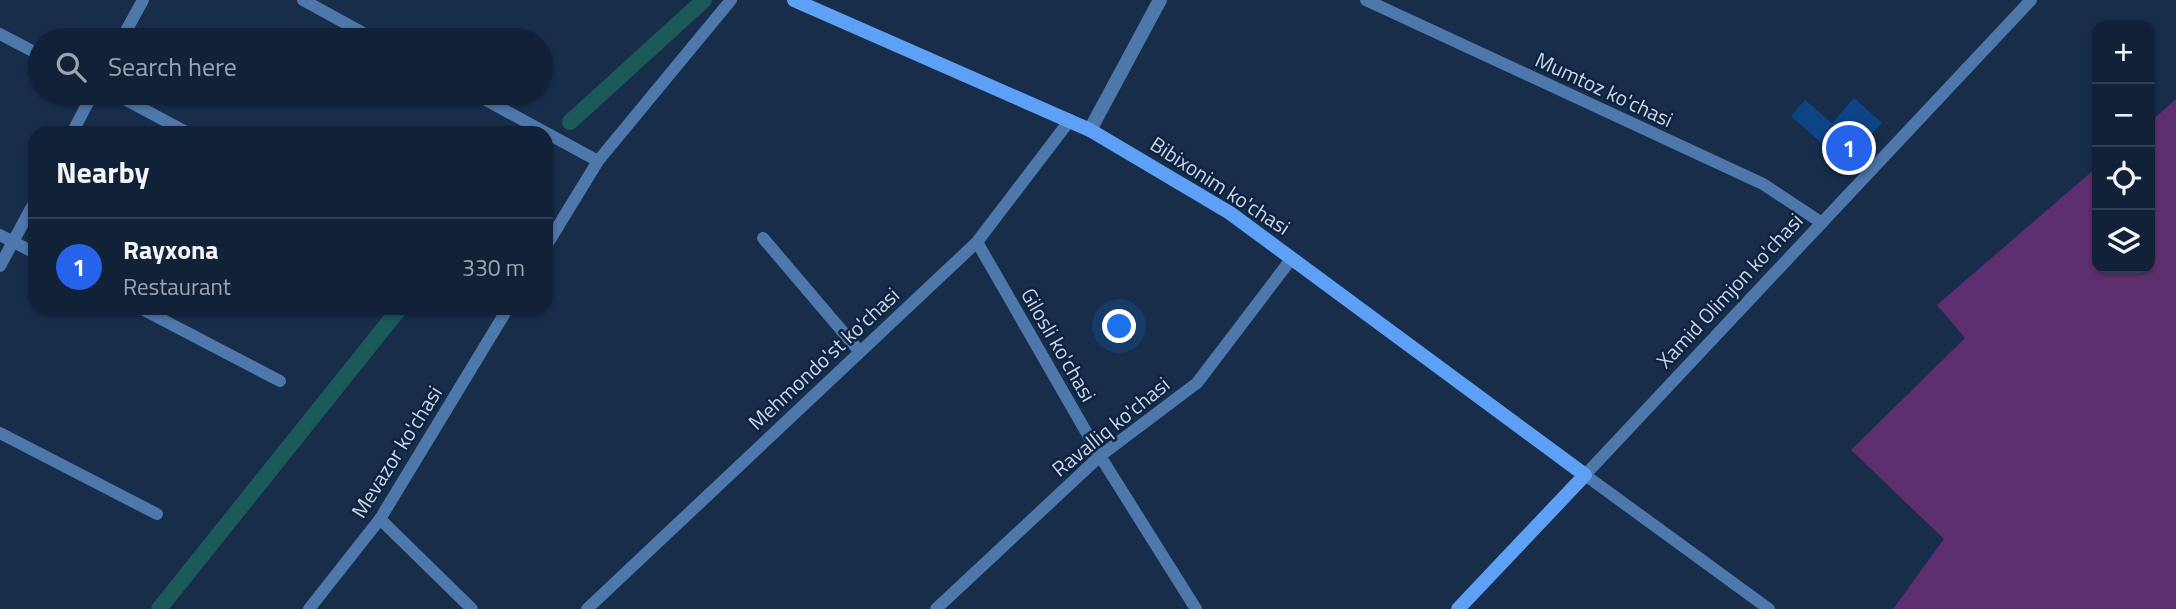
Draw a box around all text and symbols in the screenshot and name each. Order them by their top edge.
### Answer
map controls [2092,21,2155,273]
button: + [2092,21,2155,84]
search box [28,28,553,105]
street label: Mumtoz ko'chasi [1530,43,1679,135]
text: Search here [108,47,237,86]
icon: search [52,48,90,86]
button: − [2092,84,2155,147]
pin: 1 [1826,122,1872,174]
street label: Bibixonim ko'chasi [1144,128,1297,243]
button: locate [2092,147,2155,210]
text: Nearby [56,149,149,195]
street label: Xamid Olimjon ko'chasi [1649,205,1810,375]
button: layers [2092,210,2155,273]
text: Rayxona [123,230,219,269]
text: 1 [73,250,85,285]
text: 330 m [462,250,525,285]
text: Restaurant [123,269,231,304]
street label: Mehmondo'st ko'chasi [740,279,906,437]
street label: Gilosli ko'chasi [1013,281,1105,408]
your location [1102,309,1136,343]
street label: Ravalliq ko'chasi [1044,369,1176,484]
street label: Mevazor ko'chasi [343,379,450,524]

